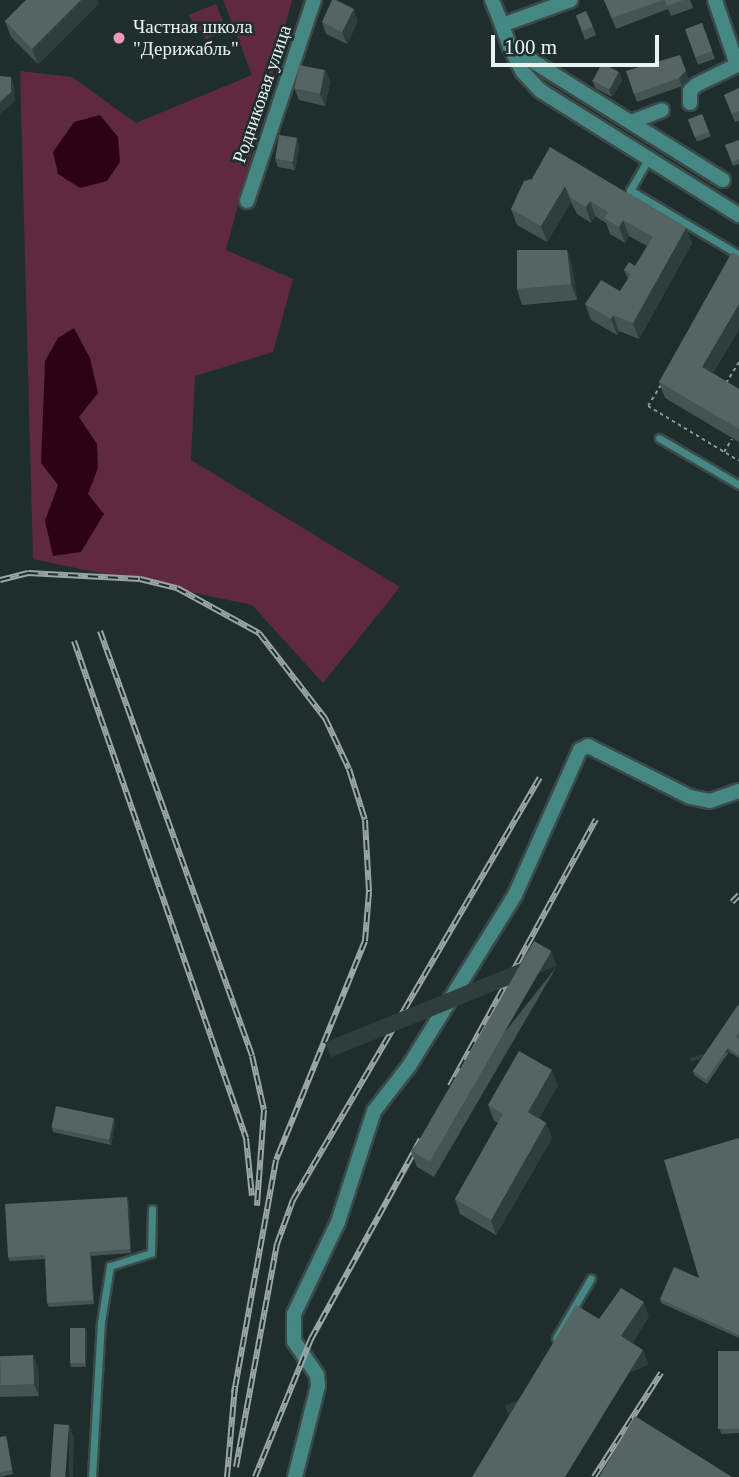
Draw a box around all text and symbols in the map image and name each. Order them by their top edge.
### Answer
place label: Частная школа "Дерижабль" [133,16,253,60]
scale bar [494,21,662,65]
street label: Родниковая улица [228,22,296,166]
marker: Частная школа "Дерижабль" [111,30,127,46]
text: 100 m [504,35,557,59]

